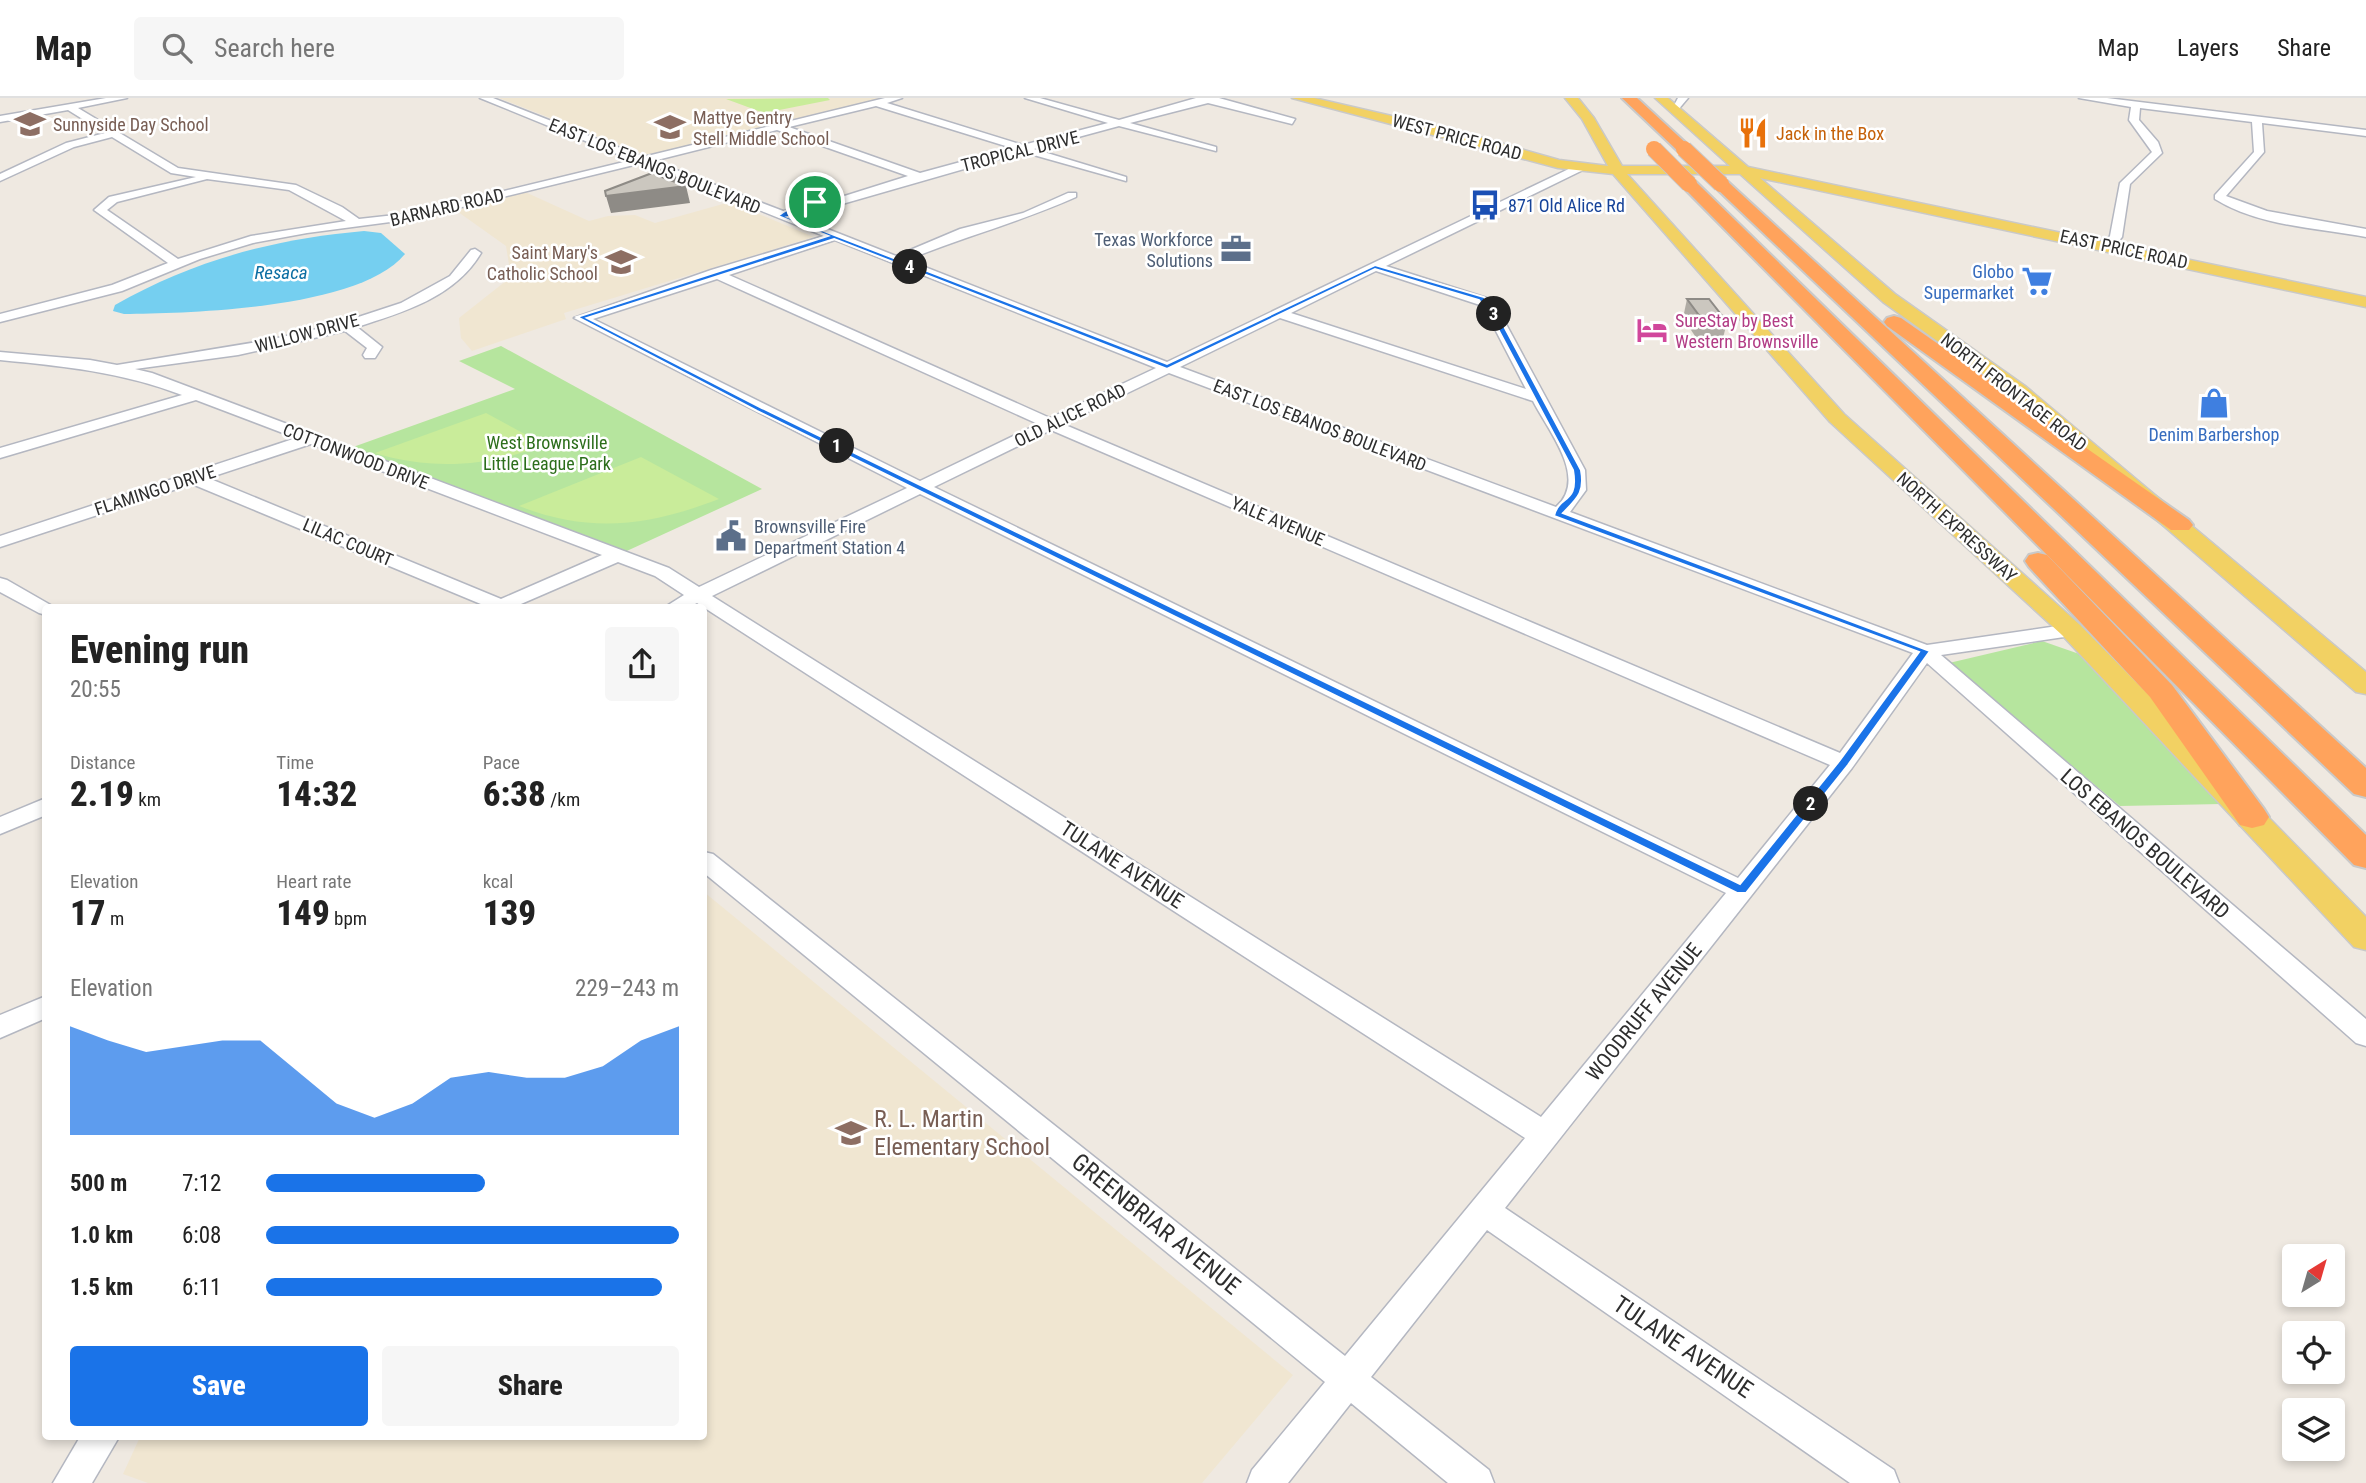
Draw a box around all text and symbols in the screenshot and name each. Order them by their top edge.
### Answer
search box [134,17,624,80]
text: Map [35,29,92,68]
icon: search [158,29,196,67]
text: Search here [214,33,335,63]
text: Map [2098,34,2139,62]
text: Layers [2177,34,2239,62]
text: Share [2277,34,2331,62]
school or university icon: Sunnyside Day School [13,107,47,141]
place label: Mattye Gentry Stell Middle School [693,107,829,149]
school or university icon: Mattye Gentry Stell Middle School [653,110,687,144]
street label: WEST PRICE ROAD [1390,110,1524,164]
place label: Sunnyside Day School [53,114,209,135]
street label: EAST LOS EBANOS BOULEVARD [546,114,764,218]
restaurant icon: Jack in the Box [1736,116,1770,150]
place label: Jack in the Box [1776,123,1884,144]
street label: TROPICAL DRIVE [959,126,1081,176]
pin [785,172,845,232]
icon: arrive [796,183,834,221]
street label: BARNARD ROAD [388,184,506,230]
bus stop icon: 871 Old Alice Rd [1468,188,1502,222]
place label: 871 Old Alice Rd [1508,195,1625,216]
street label: EAST PRICE ROAD [2058,225,2190,273]
place label: Texas Workforce Solutions [1094,229,1213,271]
office icon: Texas Workforce Solutions [1219,232,1253,266]
place label: Saint Mary's Catholic School [487,242,598,284]
school or university icon: Saint Mary's Catholic School [604,245,638,279]
pin: 4 [892,250,928,284]
text: 4 [905,255,914,278]
water label: Resaca [254,261,308,284]
place label: Globo Supermarket [1924,261,2014,303]
supermarket icon: Globo Supermarket [2020,264,2054,298]
pin: 3 [1476,296,1512,332]
text: 3 [1489,302,1498,325]
street label: WILLOW DRIVE [253,309,361,357]
place label: SureStay by Best Western Brownsville [1675,310,1819,352]
hotel icon: SureStay by Best Western Brownsville [1635,313,1669,347]
street label: NORTH FRONTAGE ROAD [1937,329,2091,455]
street label: EAST LOS EBANOS BOULEVARD [1210,375,1430,475]
street label: OLD ALICE ROAD [1011,379,1129,451]
shop icon: Denim Barbershop [2197,386,2231,420]
street label: COTTONWOOD DRIVE [280,419,432,494]
place label: Denim Barbershop [2149,424,2280,445]
pin: 1 [820,428,854,464]
park label: West Brownsville Little League Park [483,432,611,474]
text: 1 [832,434,841,457]
street label: FLAMINGO DRIVE [92,461,218,519]
street label: NORTH EXPRESSWAY [1893,468,2022,587]
street label: YALE AVENUE [1228,492,1328,550]
street label: LILAC COURT [300,514,396,570]
place label: Brownsville Fire Department Station 4 [754,516,905,558]
public building icon: Brownsville Fire Department Station 4 [714,519,748,553]
button: share [605,627,679,701]
text: Evening run [70,628,249,672]
text: 20:55 [70,676,121,703]
text: Distance [70,751,135,774]
text: Time [276,751,314,774]
text: Pace [483,751,520,774]
street label: LOS EBANOS BOULEVARD [2056,764,2234,924]
text: 2.19 [70,774,134,815]
text: 14:32 [276,774,357,815]
text: 6:38 [483,774,546,815]
pin: 2 [1794,786,1828,822]
text: km [134,788,161,811]
text: /km [546,788,580,811]
text: 2 [1806,792,1815,815]
street label: TULANE AVENUE [1056,816,1188,914]
text: Elevation [70,870,138,893]
text: Heart rate [276,870,351,893]
text: kcal [483,870,513,893]
text: 17 [70,893,106,934]
text: 149 [276,893,330,934]
text: 139 [483,893,536,934]
text: m [106,907,124,930]
text: bpm [330,907,367,930]
street label: WOODRUFF AVENUE [1581,938,1707,1086]
text: Elevation [70,975,153,1002]
text: 229–243 m [575,975,679,1002]
place label: R. L. Martin Elementary School [874,1105,1050,1161]
school or university icon: R. L. Martin Elementary School [834,1116,868,1150]
street label: GREENBRIAR AVENUE [1066,1148,1246,1300]
text: 500 m [70,1170,127,1197]
text: 7:12 [182,1170,221,1197]
text: 1.0 km [70,1222,133,1249]
text: 6:08 [182,1222,221,1249]
north arrow [2282,1244,2345,1307]
map controls [2282,1244,2345,1461]
text: 1.5 km [70,1274,133,1301]
text: 6:11 [182,1274,221,1301]
street label: TULANE AVENUE [1608,1290,1758,1404]
button: locate [2282,1321,2345,1384]
button: Save [70,1346,368,1426]
button: Share [382,1346,679,1426]
button: layers [2282,1398,2345,1461]

